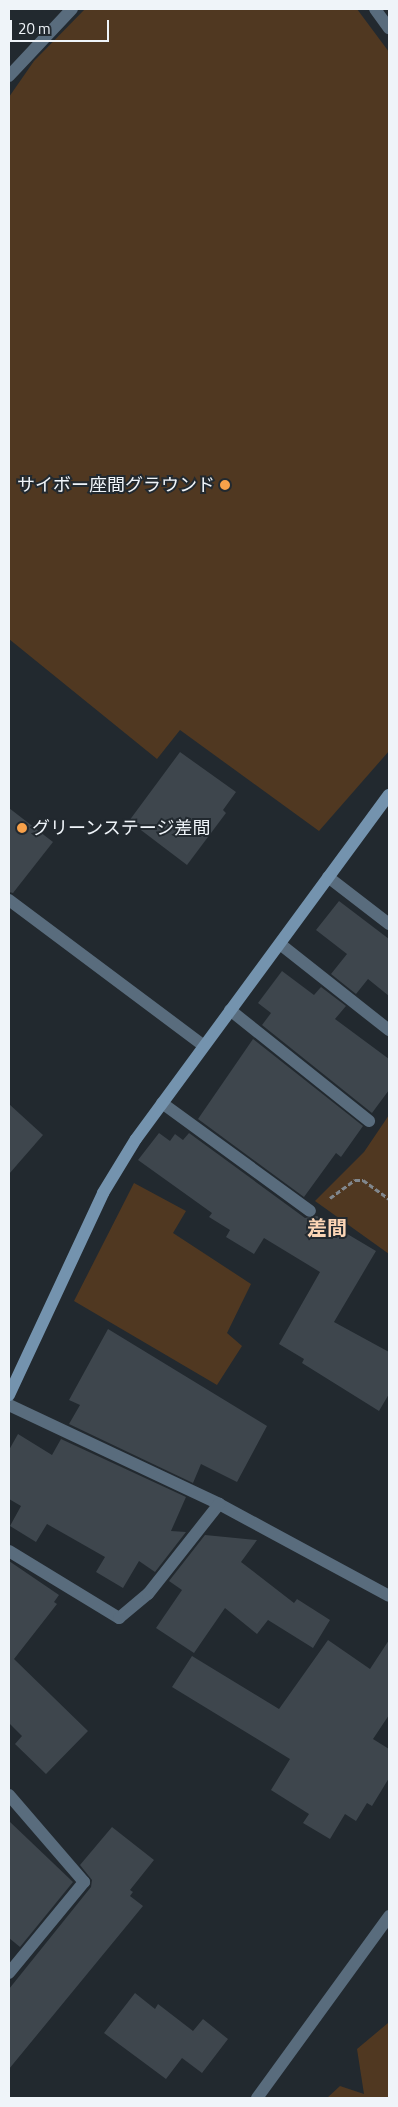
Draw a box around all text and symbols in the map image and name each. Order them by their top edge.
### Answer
scale bar [12,10,111,42]
text: 20 m [18,17,51,40]
place label: サイボー座間グラウンド [17,474,215,496]
marker: サイボー座間グラウンド [219,479,231,491]
place label: グリーンステージ差間 [32,817,212,839]
marker: グリーンステージ差間 [16,822,28,834]
district label: 差間 [307,1215,347,1239]

